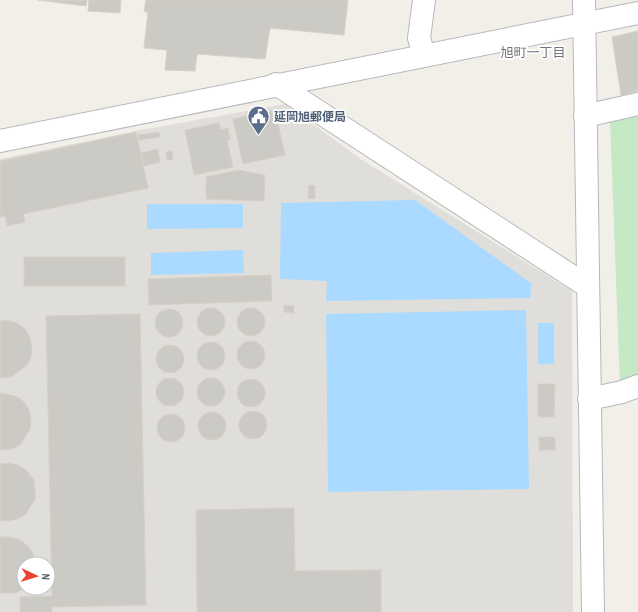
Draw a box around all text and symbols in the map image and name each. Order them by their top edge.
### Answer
district label: 旭町一丁目 [500,44,566,61]
public building icon: 延岡旭郵便局 [246,104,272,137]
place label: 延岡旭郵便局 [274,109,346,125]
north arrow [16,556,56,596]
text: N [39,573,53,580]

